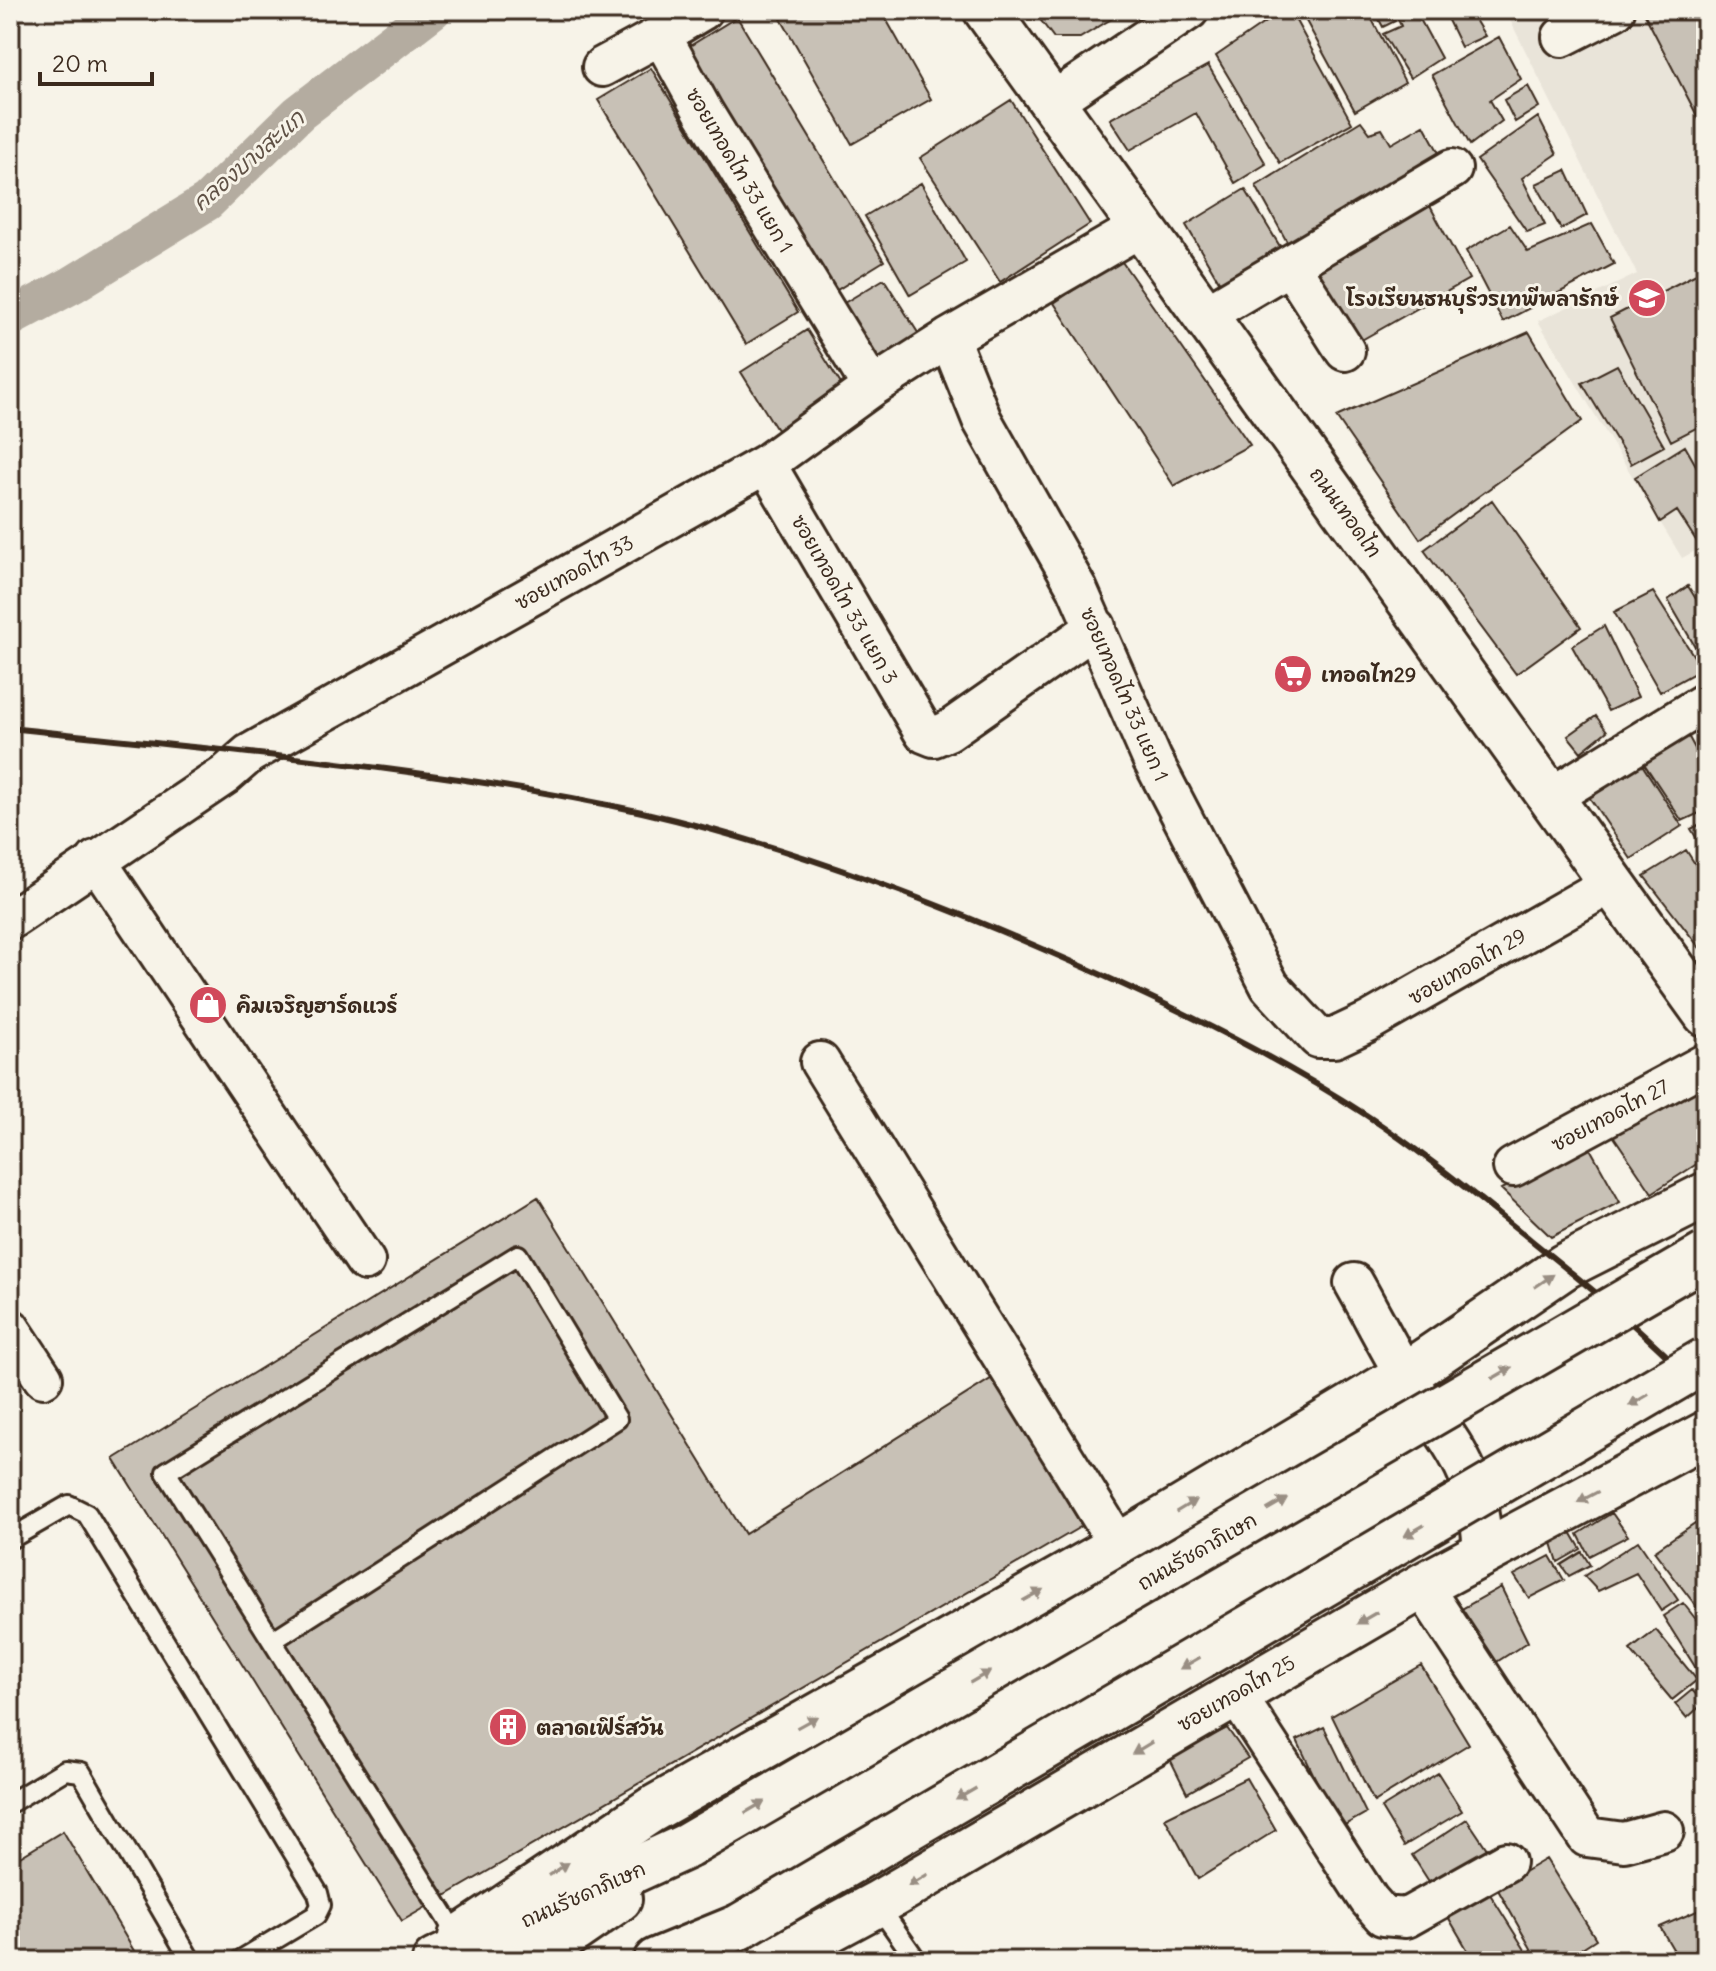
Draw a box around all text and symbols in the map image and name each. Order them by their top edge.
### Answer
scale bar [40,36,152,86]
text: 20 m [52,48,108,78]
street label: ซอยเทอดไท 33 แยก 1 [681,83,799,257]
water label: คลองบางสะแก [186,103,311,216]
school or university icon: โรงเรียนธนบุรีวรเทพีพลารักษ์ [1626,277,1668,319]
place label: โรงเรียนธนบุรีวรเทพีพลารักษ์ [1345,286,1619,314]
street label: ถนนเทอดไท [1305,462,1387,562]
street label: ซอยเทอดไท 33 แยก 3 [786,510,904,688]
street label: ซอยเทอดไท 33 [510,529,638,615]
street label: ซอยเทอดไท 33 แยก 1 [1075,603,1175,785]
supermarket icon: เทอดไท29 [1272,653,1314,695]
place label: เทอดไท29 [1321,662,1416,687]
street label: ซอยเทอดไท 29 [1404,922,1530,1010]
shop icon: คิมเจริญฮาร์ดแวร์ [187,984,229,1026]
place label: คิมเจริญฮาร์ดแวร์ [236,993,398,1018]
street label: ซอยเทอดไท 27 [1547,1073,1673,1156]
one-way arrow [1534,1273,1555,1288]
one-way arrow [1491,1367,1513,1381]
one-way arrow [1628,1393,1650,1407]
one-way arrow [1576,1490,1599,1503]
one-way arrow [1266,1497,1288,1511]
one-way arrow [1175,1500,1197,1514]
street label: ถนนรัชดาภิเษก [1133,1507,1261,1595]
one-way arrow [1403,1524,1426,1538]
one-way arrow [1022,1588,1044,1602]
one-way arrow [1355,1611,1378,1625]
street label: ซอยเทอดไท 25 [1173,1649,1299,1737]
one-way arrow [1179,1656,1201,1670]
one-way arrow [968,1670,991,1684]
building icon: ตลาดเฟิร์สวัน [487,1706,529,1748]
place label: ตลาดเฟิร์สวัน [536,1715,664,1740]
one-way arrow [796,1715,818,1729]
one-way arrow [1131,1741,1153,1755]
one-way arrow [955,1787,977,1801]
one-way arrow [744,1800,766,1814]
street label: ถนนรัชดาภิเษก [517,1855,649,1933]
one-way arrow [548,1862,570,1876]
one-way arrow [907,1873,929,1887]

